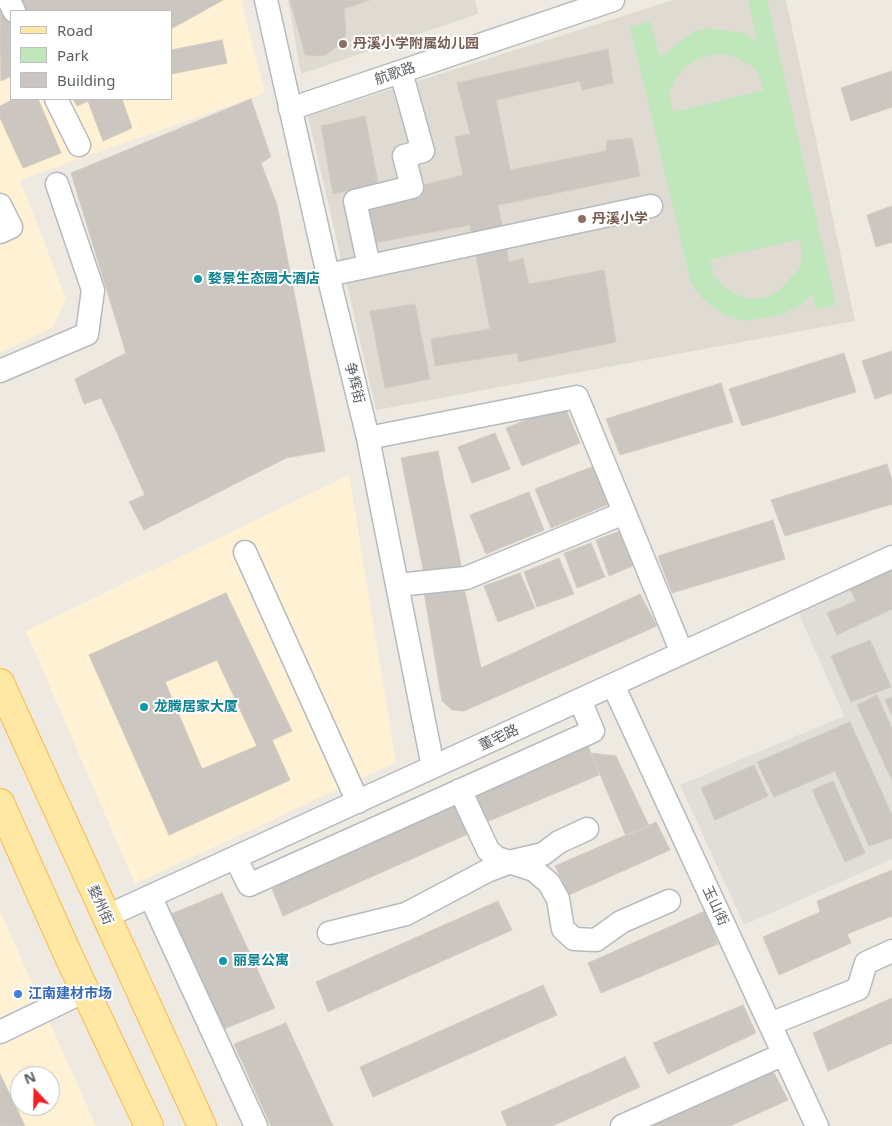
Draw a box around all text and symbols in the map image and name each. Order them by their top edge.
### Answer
legend [10,10,172,100]
text: Road [57,20,93,40]
place label: 丹溪小学附属幼儿园 [353,36,479,52]
marker: 丹溪小学附属幼儿园 [337,38,349,50]
text: Park [57,45,89,65]
street label: 航歌路 [372,59,418,89]
text: Building [57,70,115,90]
place label: 丹溪小学 [592,211,648,227]
marker: 丹溪小学 [576,213,588,225]
place label: 婺景生态园大酒店 [208,271,320,287]
marker: 婺景生态园大酒店 [192,273,204,285]
street label: 争辉街 [341,361,367,405]
place label: 龙腾居家大厦 [154,699,238,715]
marker: 龙腾居家大厦 [138,701,150,713]
street label: 董宅路 [476,722,522,754]
street label: 婺州街 [84,882,116,928]
street label: 玉山街 [699,883,731,929]
place label: 丽景公寓 [233,953,289,969]
marker: 丽景公寓 [217,955,229,967]
place label: 江南建材市场 [28,986,112,1002]
marker: 江南建材市场 [12,988,24,1000]
north arrow [10,1066,60,1116]
text: N [21,1067,39,1088]

